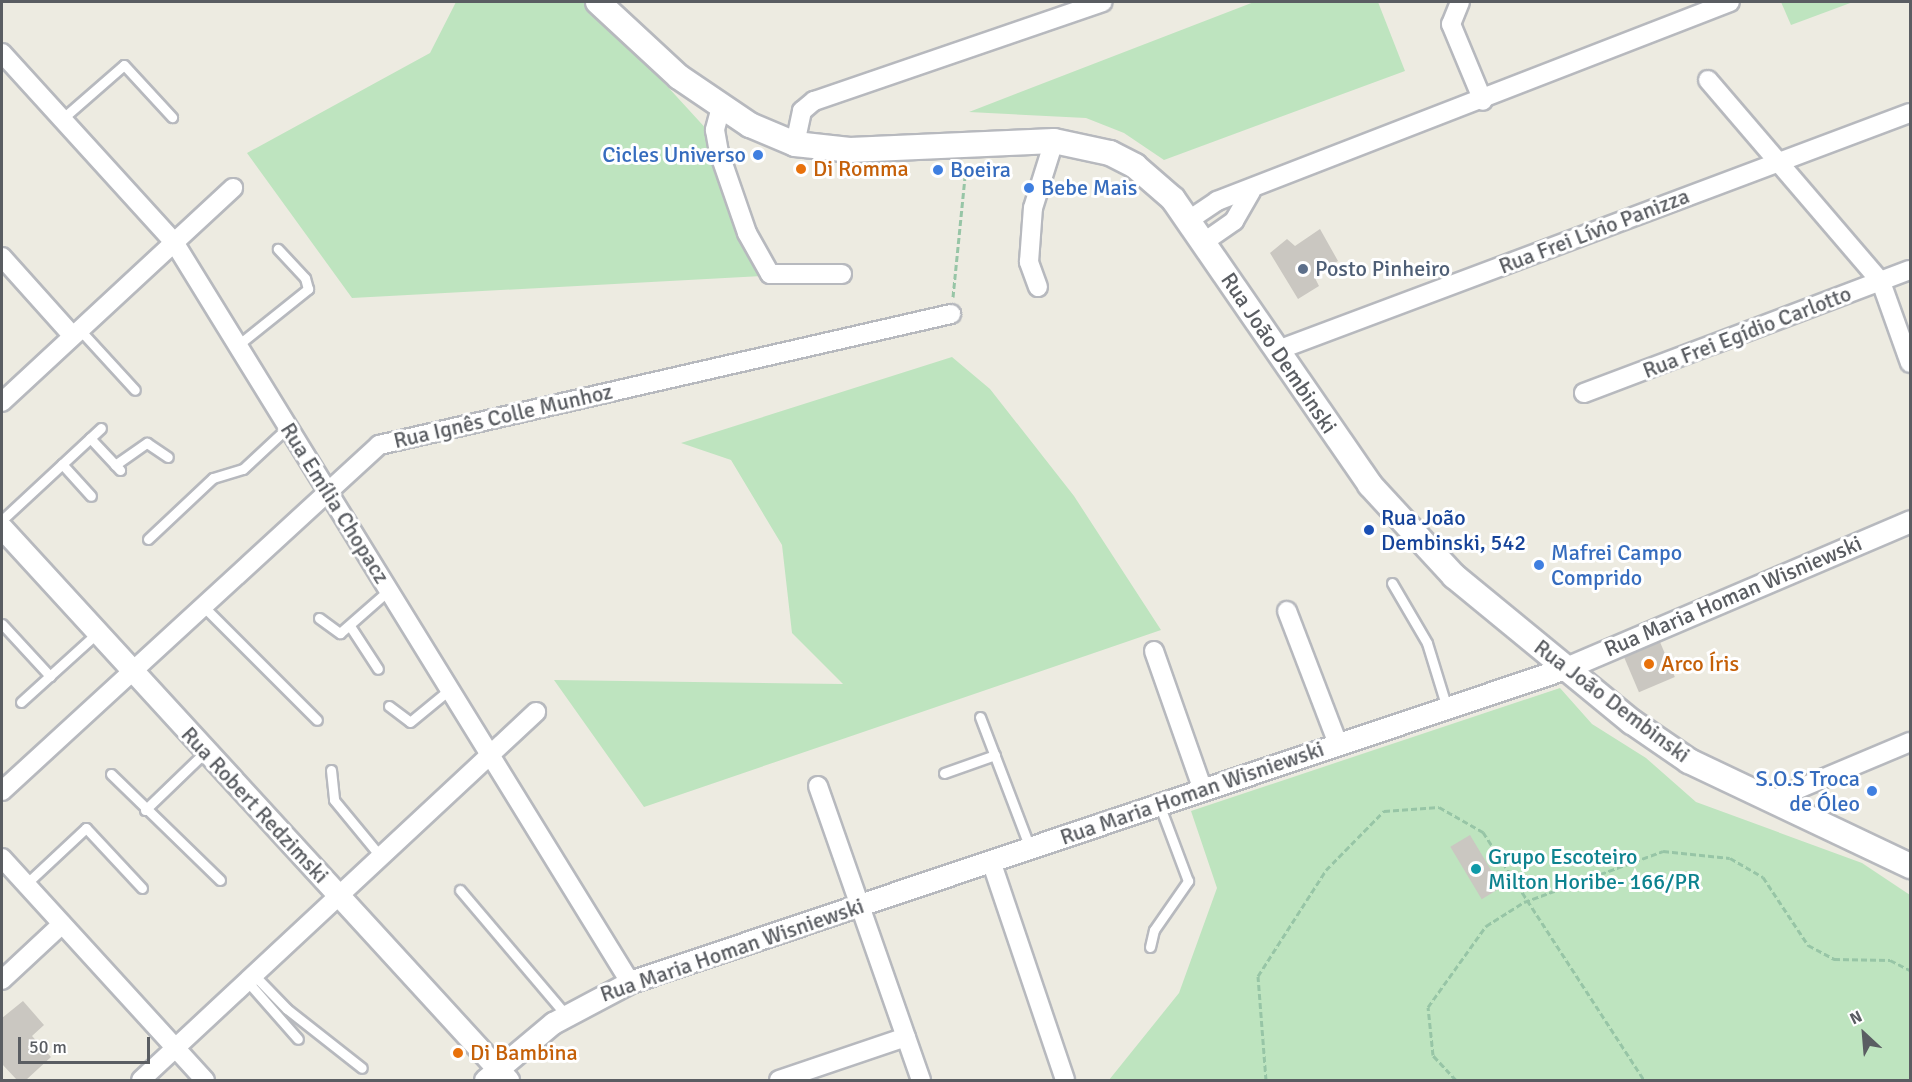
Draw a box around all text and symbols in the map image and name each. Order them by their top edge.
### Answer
place label: Cicles Universo [602,142,746,168]
marker: Cicles Universo [751,148,765,162]
place label: Di Romma [813,156,909,182]
place label: Boeira [950,157,1011,183]
marker: Di Romma [794,162,808,176]
marker: Boeira [931,163,945,177]
place label: Bebe Mais [1041,175,1137,201]
marker: Bebe Mais [1022,181,1036,195]
street label: Rua Frei Lívio Panizza [1495,182,1693,280]
place label: Posto Pinheiro [1315,256,1450,282]
marker: Posto Pinheiro [1296,262,1310,276]
street label: Rua João Dembinski [1215,268,1343,438]
street label: Rua Frei Egídio Carlotto [1639,280,1855,384]
street label: Rua Ignês Colle Munhoz [391,378,615,454]
street label: Rua Emília Chopacz [275,418,395,588]
place label: Rua João Dembinski, 542 [1381,504,1526,556]
marker: Rua João Dembinski, 542 [1362,523,1376,537]
street label: Rua Maria Homan Wisniewski [1600,530,1866,662]
place label: Mafrei Campo Comprido [1551,539,1682,590]
marker: Mafrei Campo Comprido [1532,558,1546,572]
street label: Rua João Dembinski [1529,634,1695,768]
place label: Arco Íris [1661,651,1739,677]
marker: Arco Íris [1642,657,1656,671]
street label: Rua Robert Redzimski [176,721,334,889]
street label: Rua Maria Homan Wisniewski [1057,735,1327,851]
place label: S.O.S Troca de Óleo [1756,765,1860,816]
marker: S.O.S Troca de Óleo [1865,784,1879,798]
place label: Grupo Escoteiro Milton Horibe- 166/PR [1488,843,1700,894]
marker: Grupo Escoteiro Milton Horibe- 166/PR [1469,862,1483,876]
street label: Rua Maria Homan Wisniewski [597,892,867,1008]
north arrow [1834,1004,1894,1064]
text: N [1847,1006,1865,1029]
scale bar [21,1025,153,1063]
text: 50 m [29,1036,67,1058]
place label: Di Bambina [470,1040,578,1066]
marker: Di Bambina [451,1046,465,1060]

